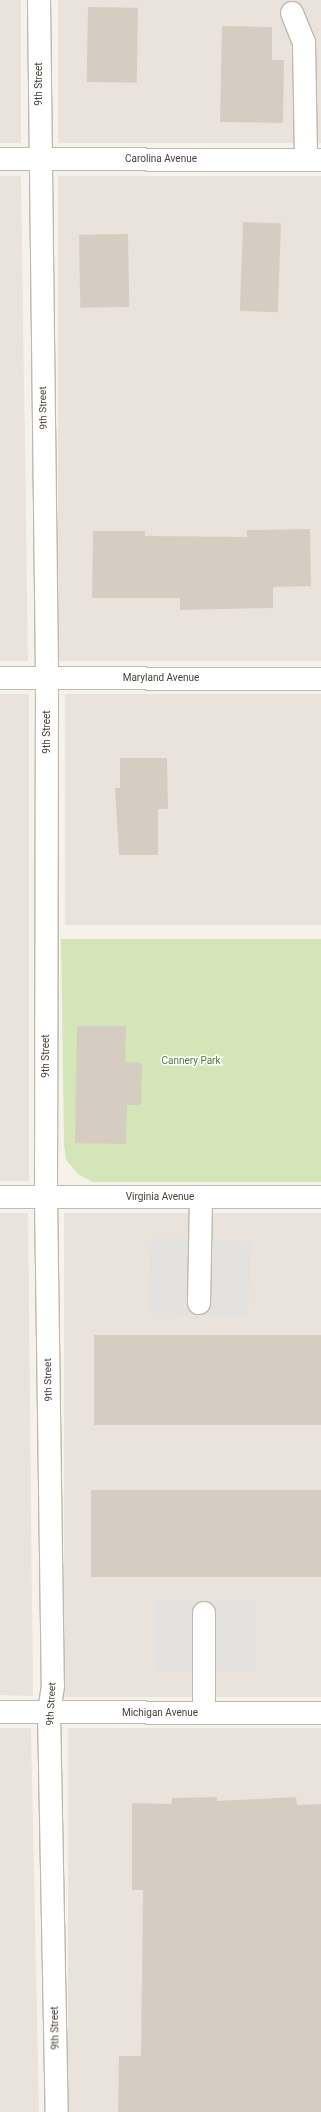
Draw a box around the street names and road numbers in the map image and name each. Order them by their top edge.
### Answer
street label: 9th Street [33,62,45,106]
street label: Carolina Avenue [125,153,197,165]
street label: 9th Street [37,386,49,430]
street label: Maryland Avenue [123,672,199,684]
street label: 9th Street [41,710,53,754]
street label: 9th Street [40,1034,52,1078]
street label: Virginia Avenue [126,1191,194,1203]
street label: 9th Street [42,1358,54,1402]
street label: 9th Street [44,1682,58,1726]
street label: Michigan Avenue [122,1707,198,1719]
street label: 9th Street [49,2006,61,2050]

